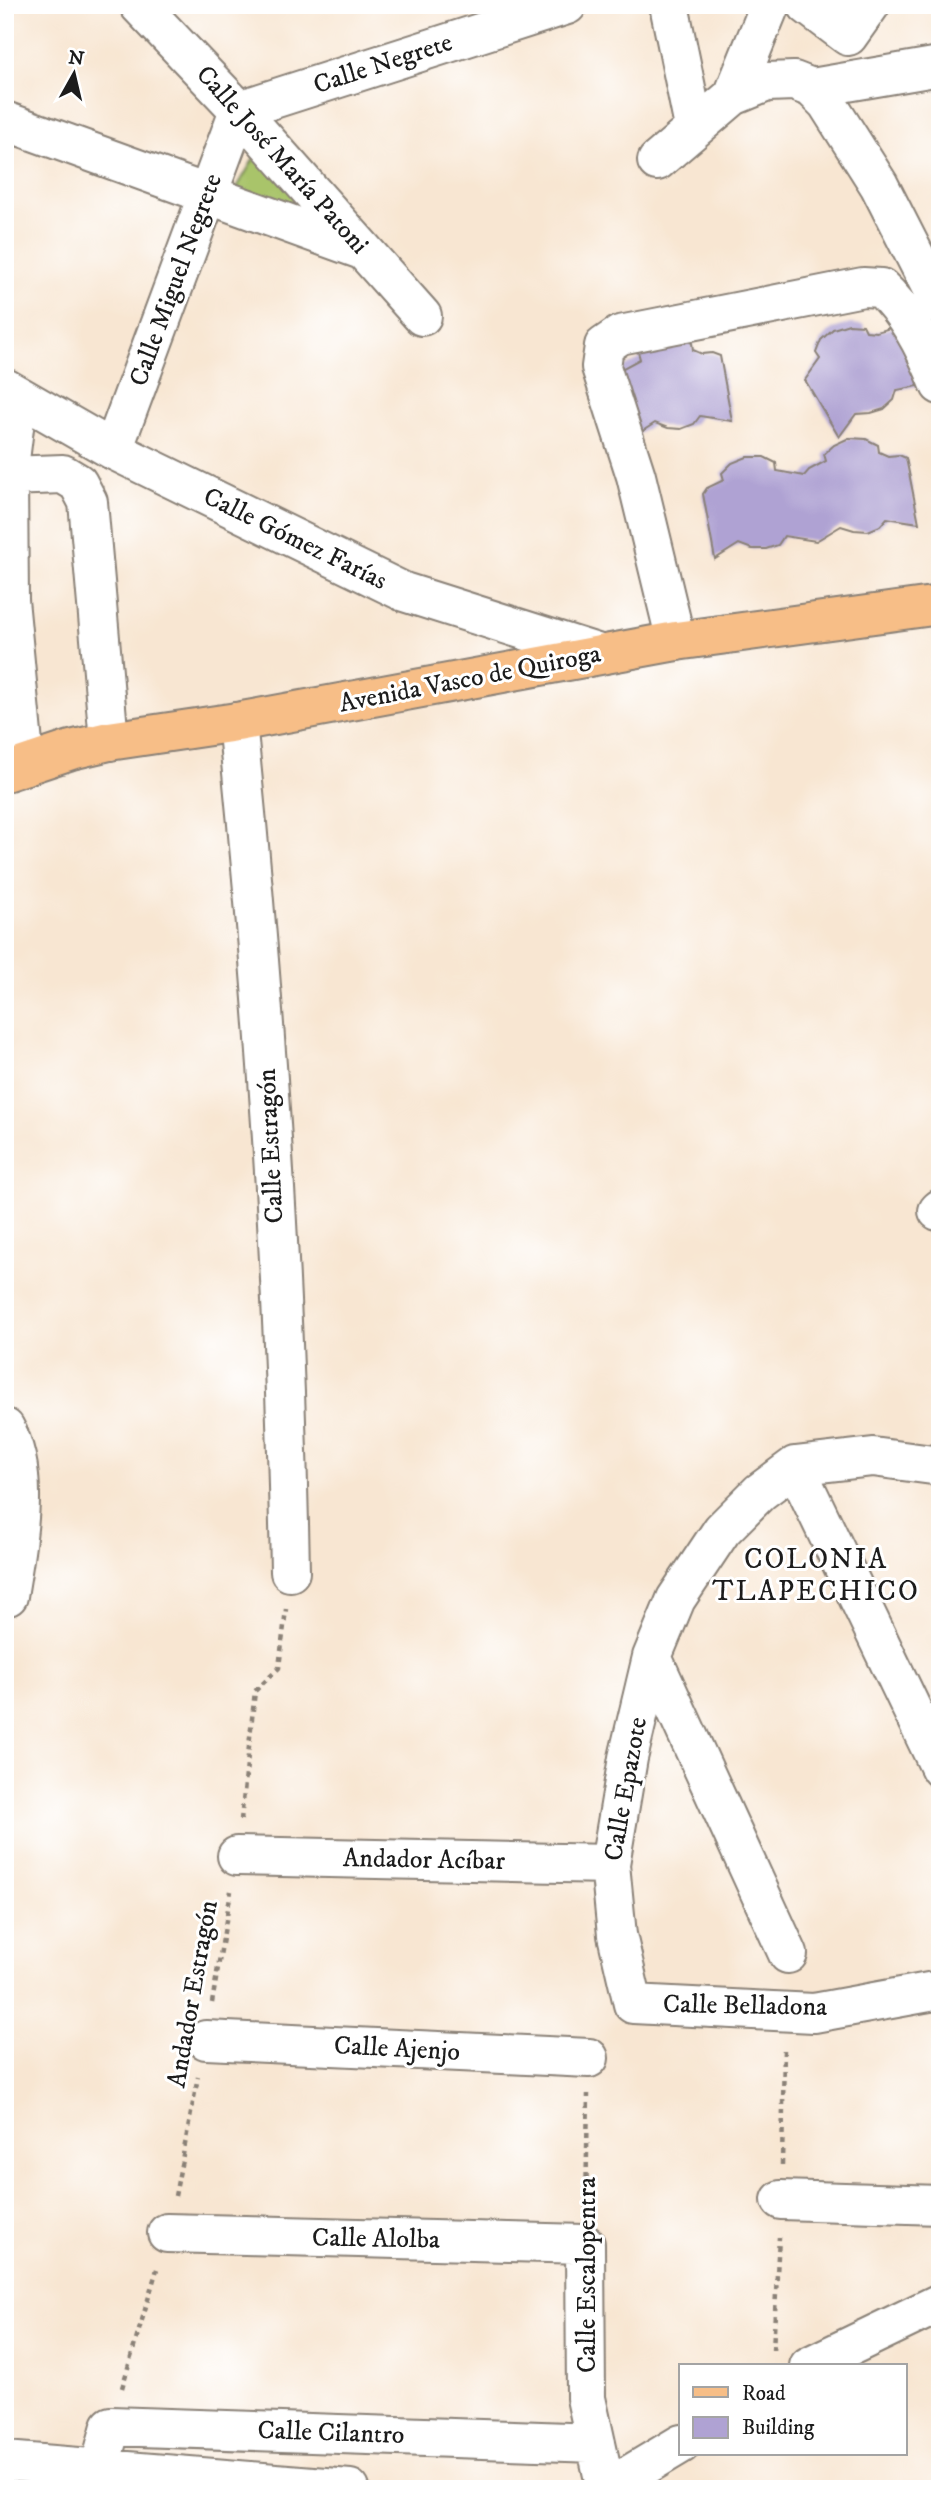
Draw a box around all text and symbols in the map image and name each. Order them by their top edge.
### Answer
street label: Calle Negrete [309,26,457,102]
north arrow [38,38,108,108]
text: N [67,46,86,71]
street label: Calle José María Patoni [188,59,376,261]
street label: Calle Miguel Negrete [122,169,230,391]
street label: Calle Gómez Farías [198,480,392,598]
street label: Avenida Vasco de Quiroga [336,637,604,721]
street label: Calle Estragón [250,1067,292,1224]
district label: COLONIA TLAPECHICO [712,1542,920,1609]
street label: Calle Epazote [597,1714,655,1864]
street label: Andador Acíbar [343,1842,506,1878]
street label: Andador Estragón [160,1897,226,2090]
street label: Calle Belladona [663,1988,827,2024]
street label: Calle Ajenjo [333,2029,461,2069]
street label: Calle Escalopentra [571,2177,604,2373]
street label: Calle Alolba [312,2221,440,2257]
legend [679,2364,906,2456]
text: Road [742,2381,786,2407]
street label: Calle Cilantro [257,2414,405,2452]
text: Building [742,2415,815,2441]

